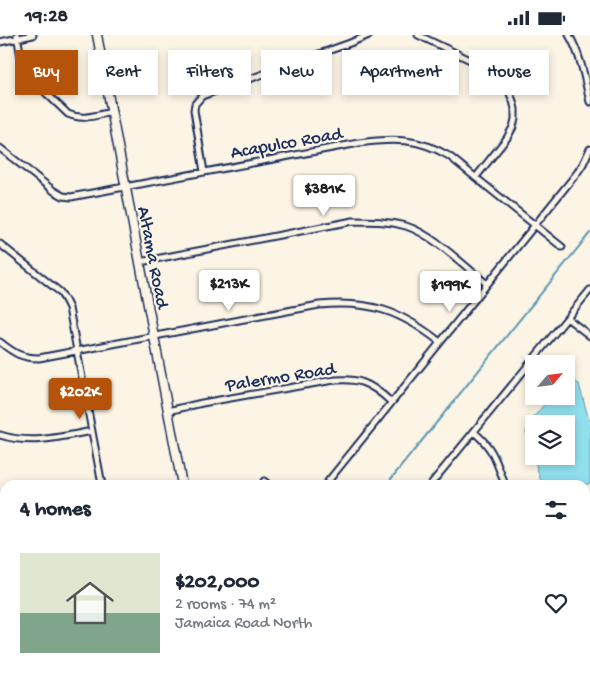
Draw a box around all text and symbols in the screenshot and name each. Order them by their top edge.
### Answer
text: 19:28 [25,6,68,29]
chip: Buy [15,50,78,95]
chip: Rent [88,50,158,95]
chip: Filters [168,50,251,95]
chip: New [261,50,332,95]
chip: Apartment [342,50,459,95]
chip: House [469,50,549,95]
street label: Acapulco Road [229,123,346,166]
pin: $381K [289,175,359,217]
text: $381K [304,181,344,200]
street label: Altama Road [130,205,173,313]
pin: $213K [194,269,264,312]
pin: $199K [415,271,485,313]
text: $213K [210,276,248,295]
text: $199K [431,277,469,296]
north arrow [525,355,575,405]
map controls [525,355,575,465]
street label: Palermo Road [223,358,339,399]
pin: $202K [45,377,115,420]
text: $202K [60,384,100,403]
button: layers [525,415,575,465]
icon: filters [542,496,570,524]
text: 4 homes [20,498,91,523]
text: $202,000 [175,571,259,596]
icon: home [60,573,120,633]
icon: heart [542,589,570,617]
text: 2 rooms · 74 m² [175,596,276,615]
text: Jamaica Road North [175,615,312,634]

